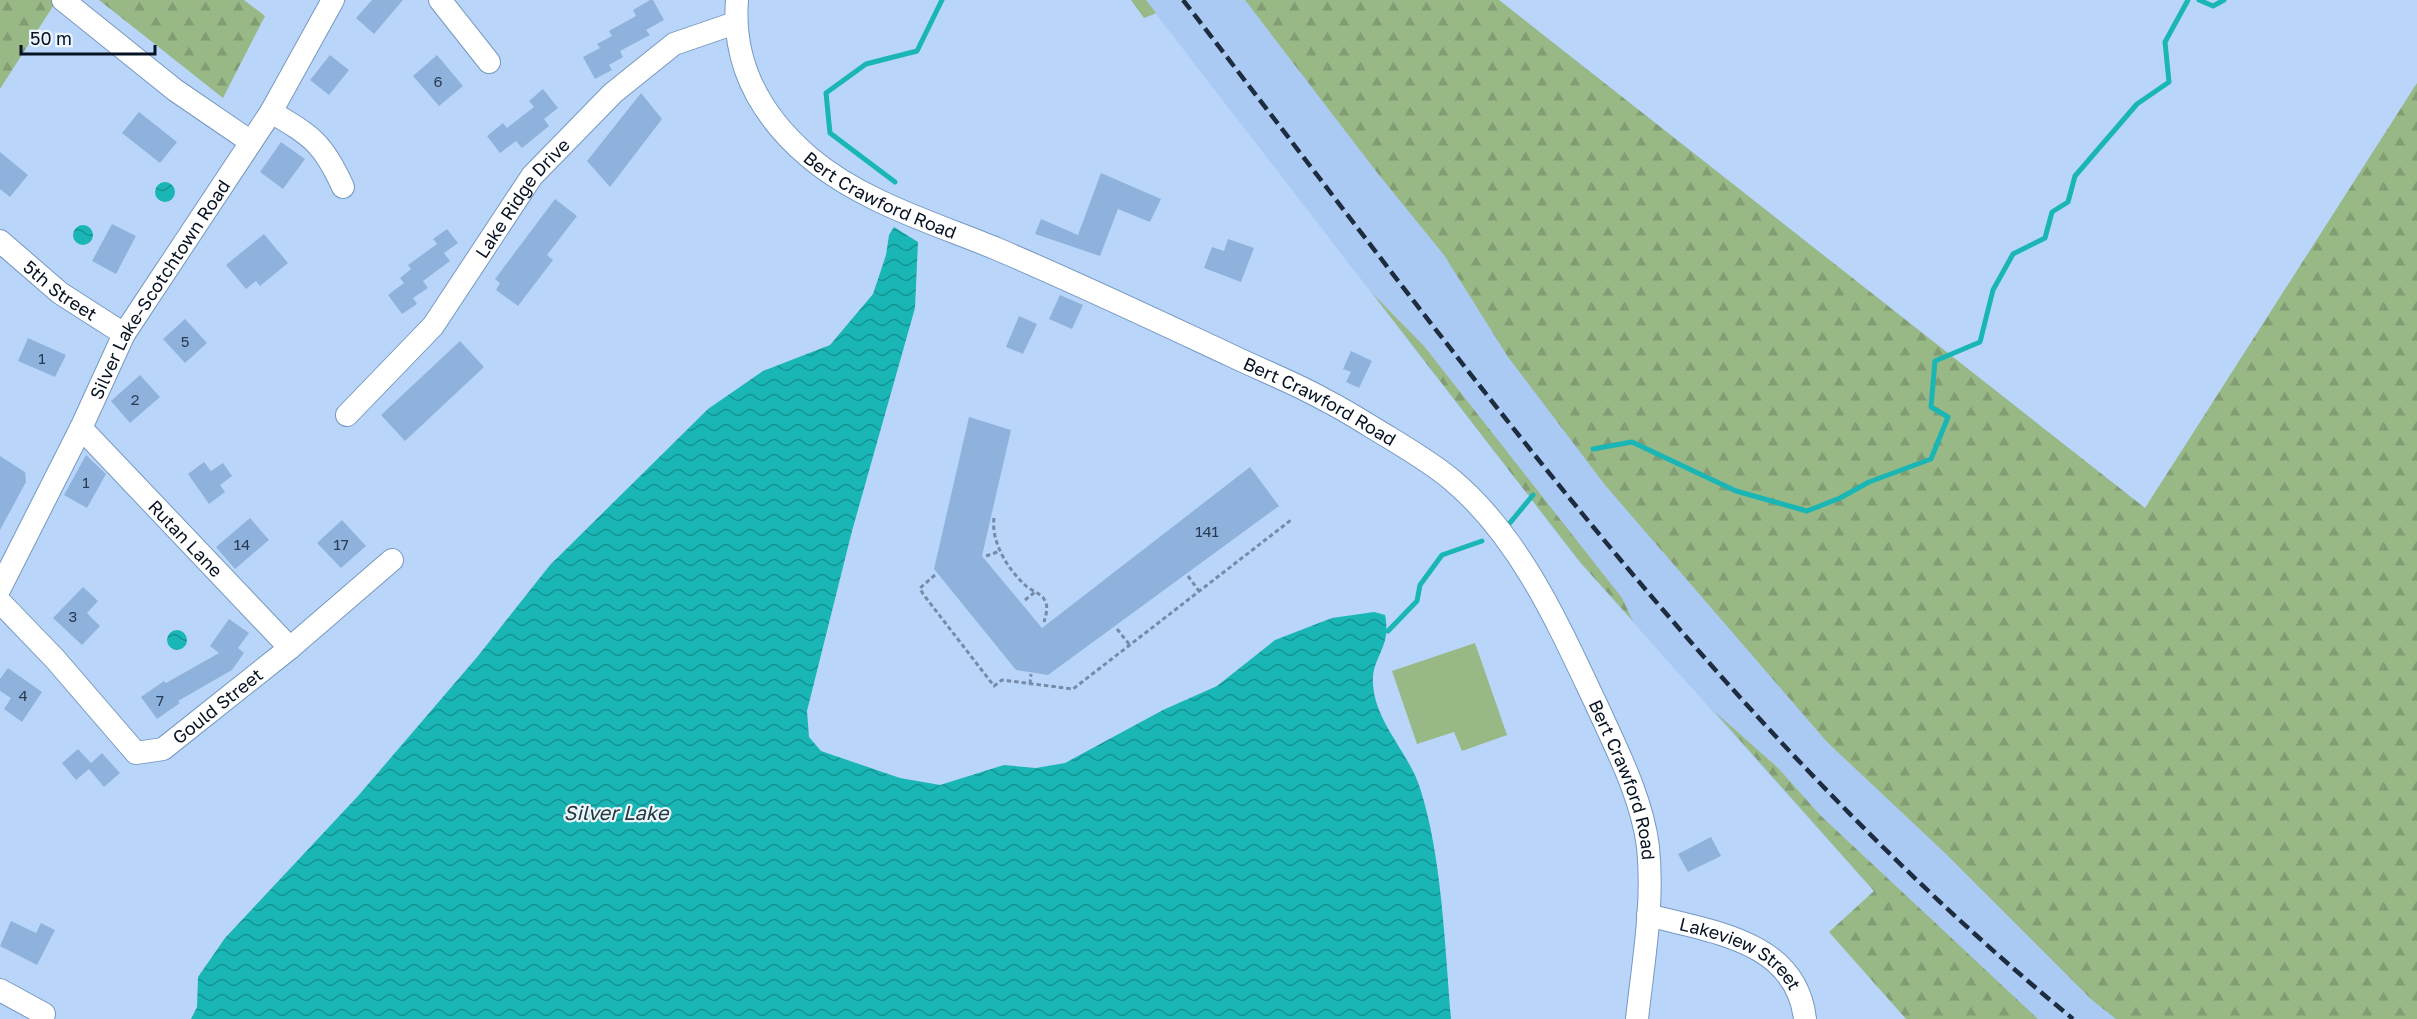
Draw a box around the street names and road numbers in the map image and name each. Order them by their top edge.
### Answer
street label: Lake Ridge Drive [470,134,574,262]
street label: Bert Crawford Road [799,146,960,243]
street label: Silver Lake-Scotchtown Road [85,175,234,403]
street label: 5th Street [19,255,101,325]
street label: Bert Crawford Road [1240,352,1400,450]
street label: Rutan Lane [144,495,227,581]
street label: Gould Street [168,663,267,748]
street label: Bert Crawford Road [1585,696,1660,861]
street label: Lakeview Street [1677,912,1806,994]

